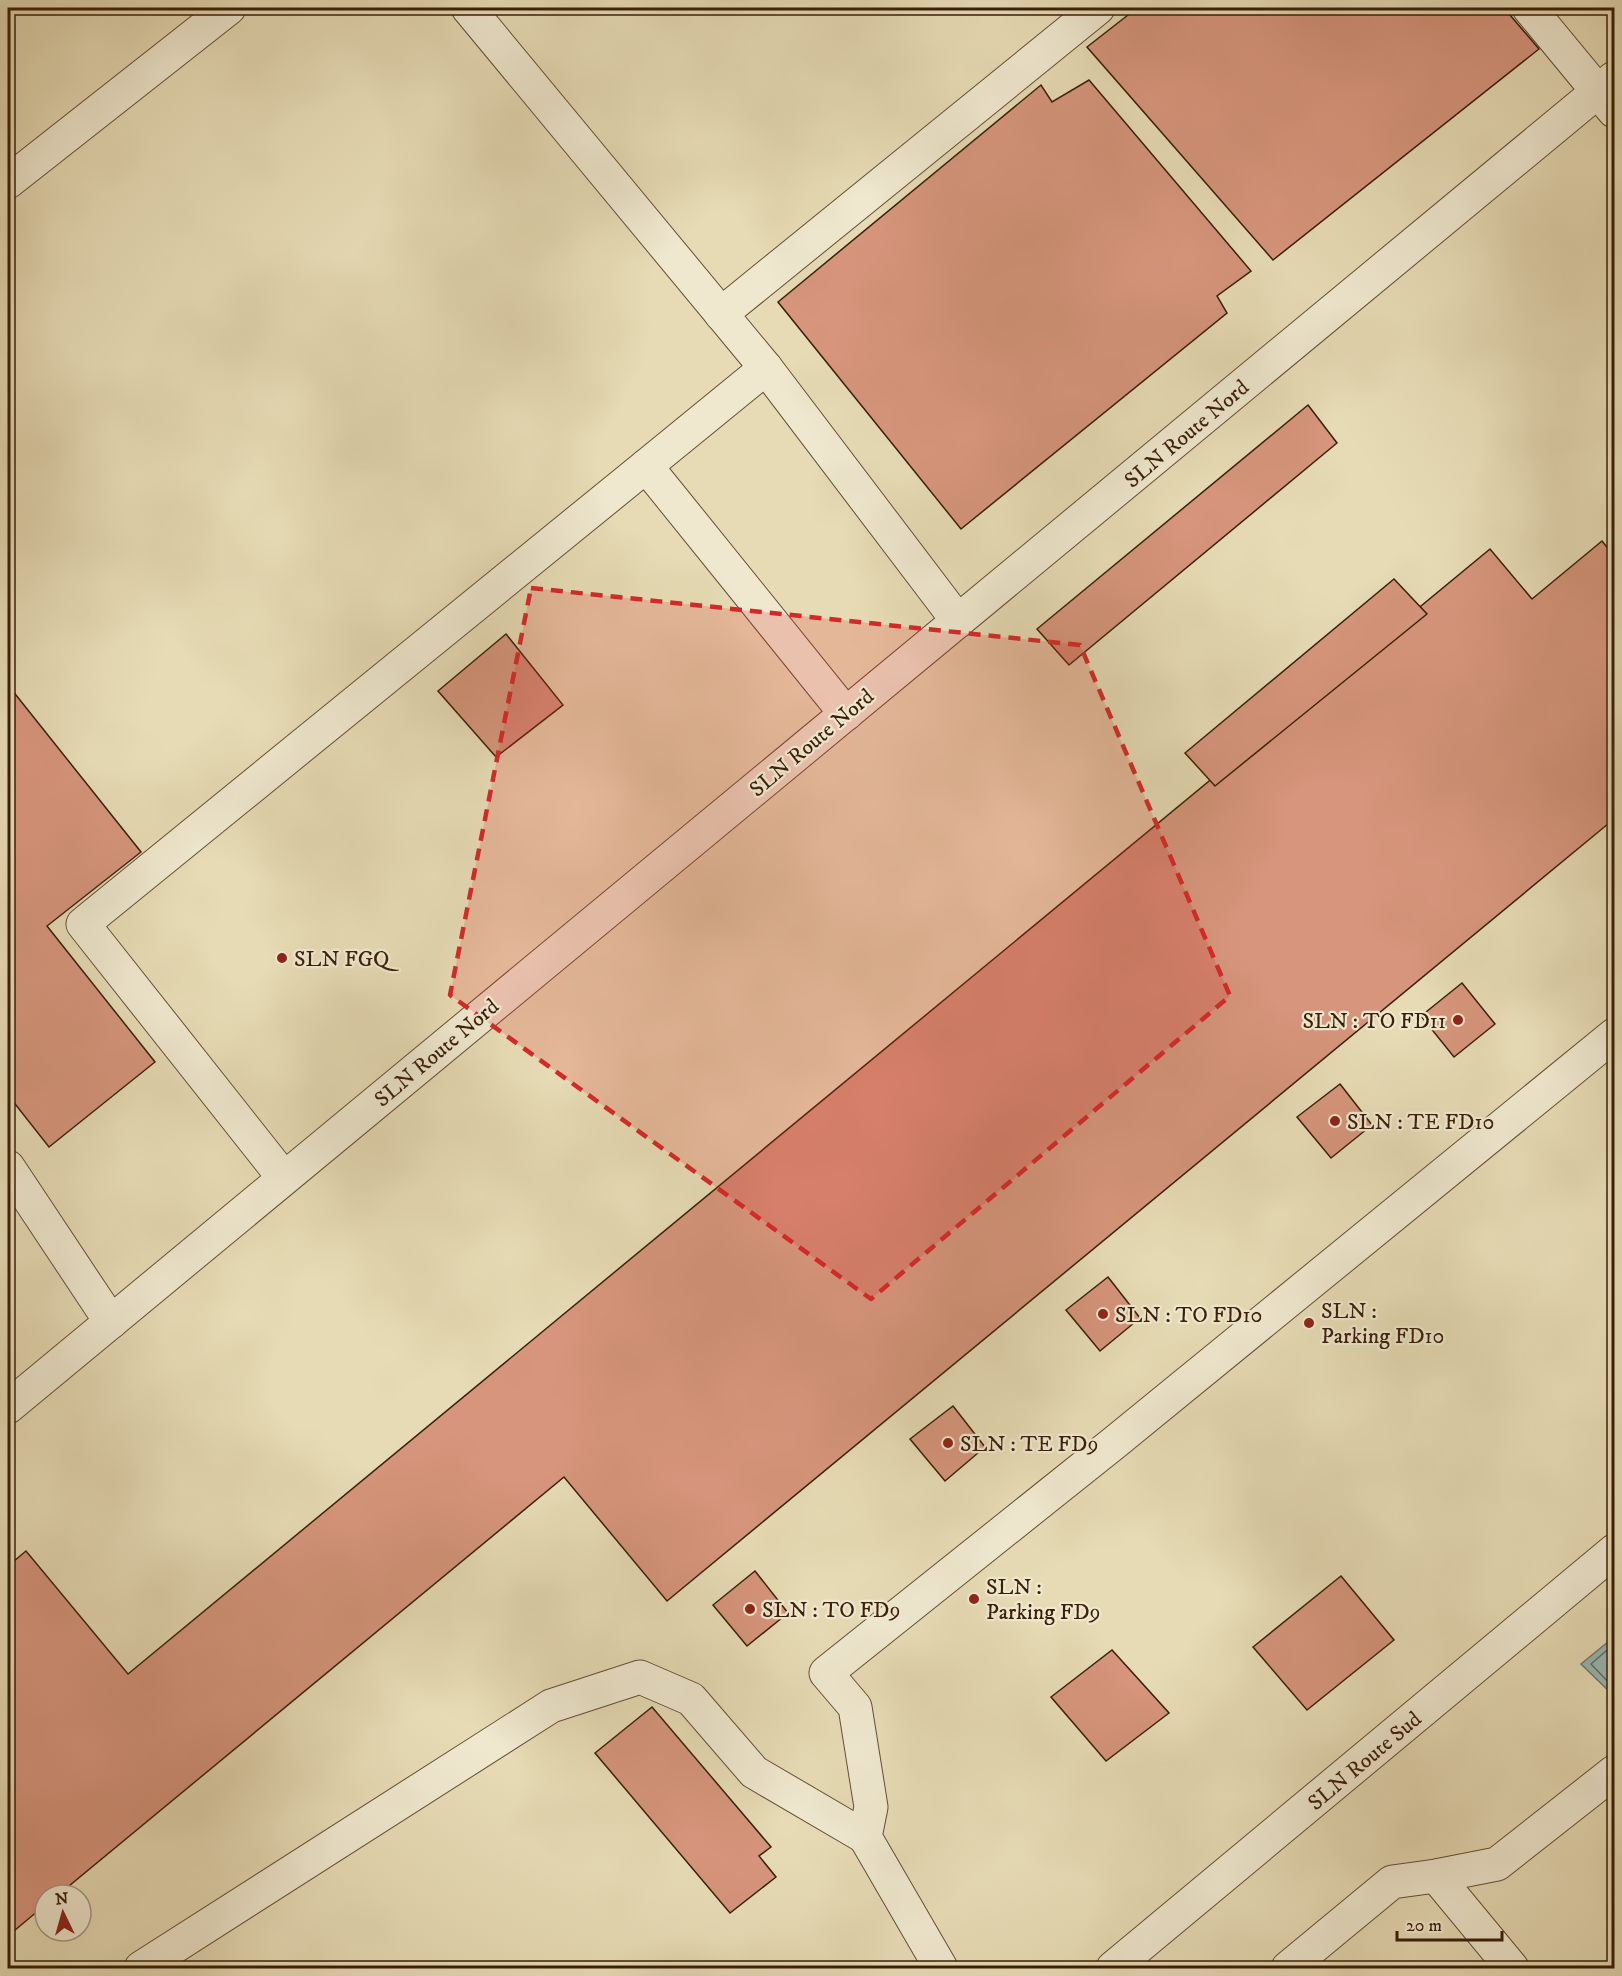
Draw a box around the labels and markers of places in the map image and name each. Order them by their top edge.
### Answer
place label: SLN FGQ [294,946,399,973]
marker: SLN FGQ [275,951,289,965]
place label: SLN : TO FD11 [1302,1008,1446,1035]
marker: SLN : TO FD11 [1451,1013,1465,1027]
place label: SLN : TE FD10 [1347,1109,1494,1136]
marker: SLN : TE FD10 [1328,1114,1342,1128]
place label: SLN : Parking FD10 [1321,1298,1444,1350]
place label: SLN : TO FD10 [1115,1302,1262,1329]
marker: SLN : TO FD10 [1096,1307,1110,1321]
marker: SLN : Parking FD10 [1302,1316,1316,1330]
place label: SLN : TE FD9 [960,1431,1098,1458]
marker: SLN : TE FD9 [941,1436,955,1450]
place label: SLN : Parking FD9 [986,1574,1101,1626]
marker: SLN : Parking FD9 [967,1592,981,1606]
place label: SLN : TO FD9 [762,1597,900,1624]
marker: SLN : TO FD9 [743,1602,757,1616]

